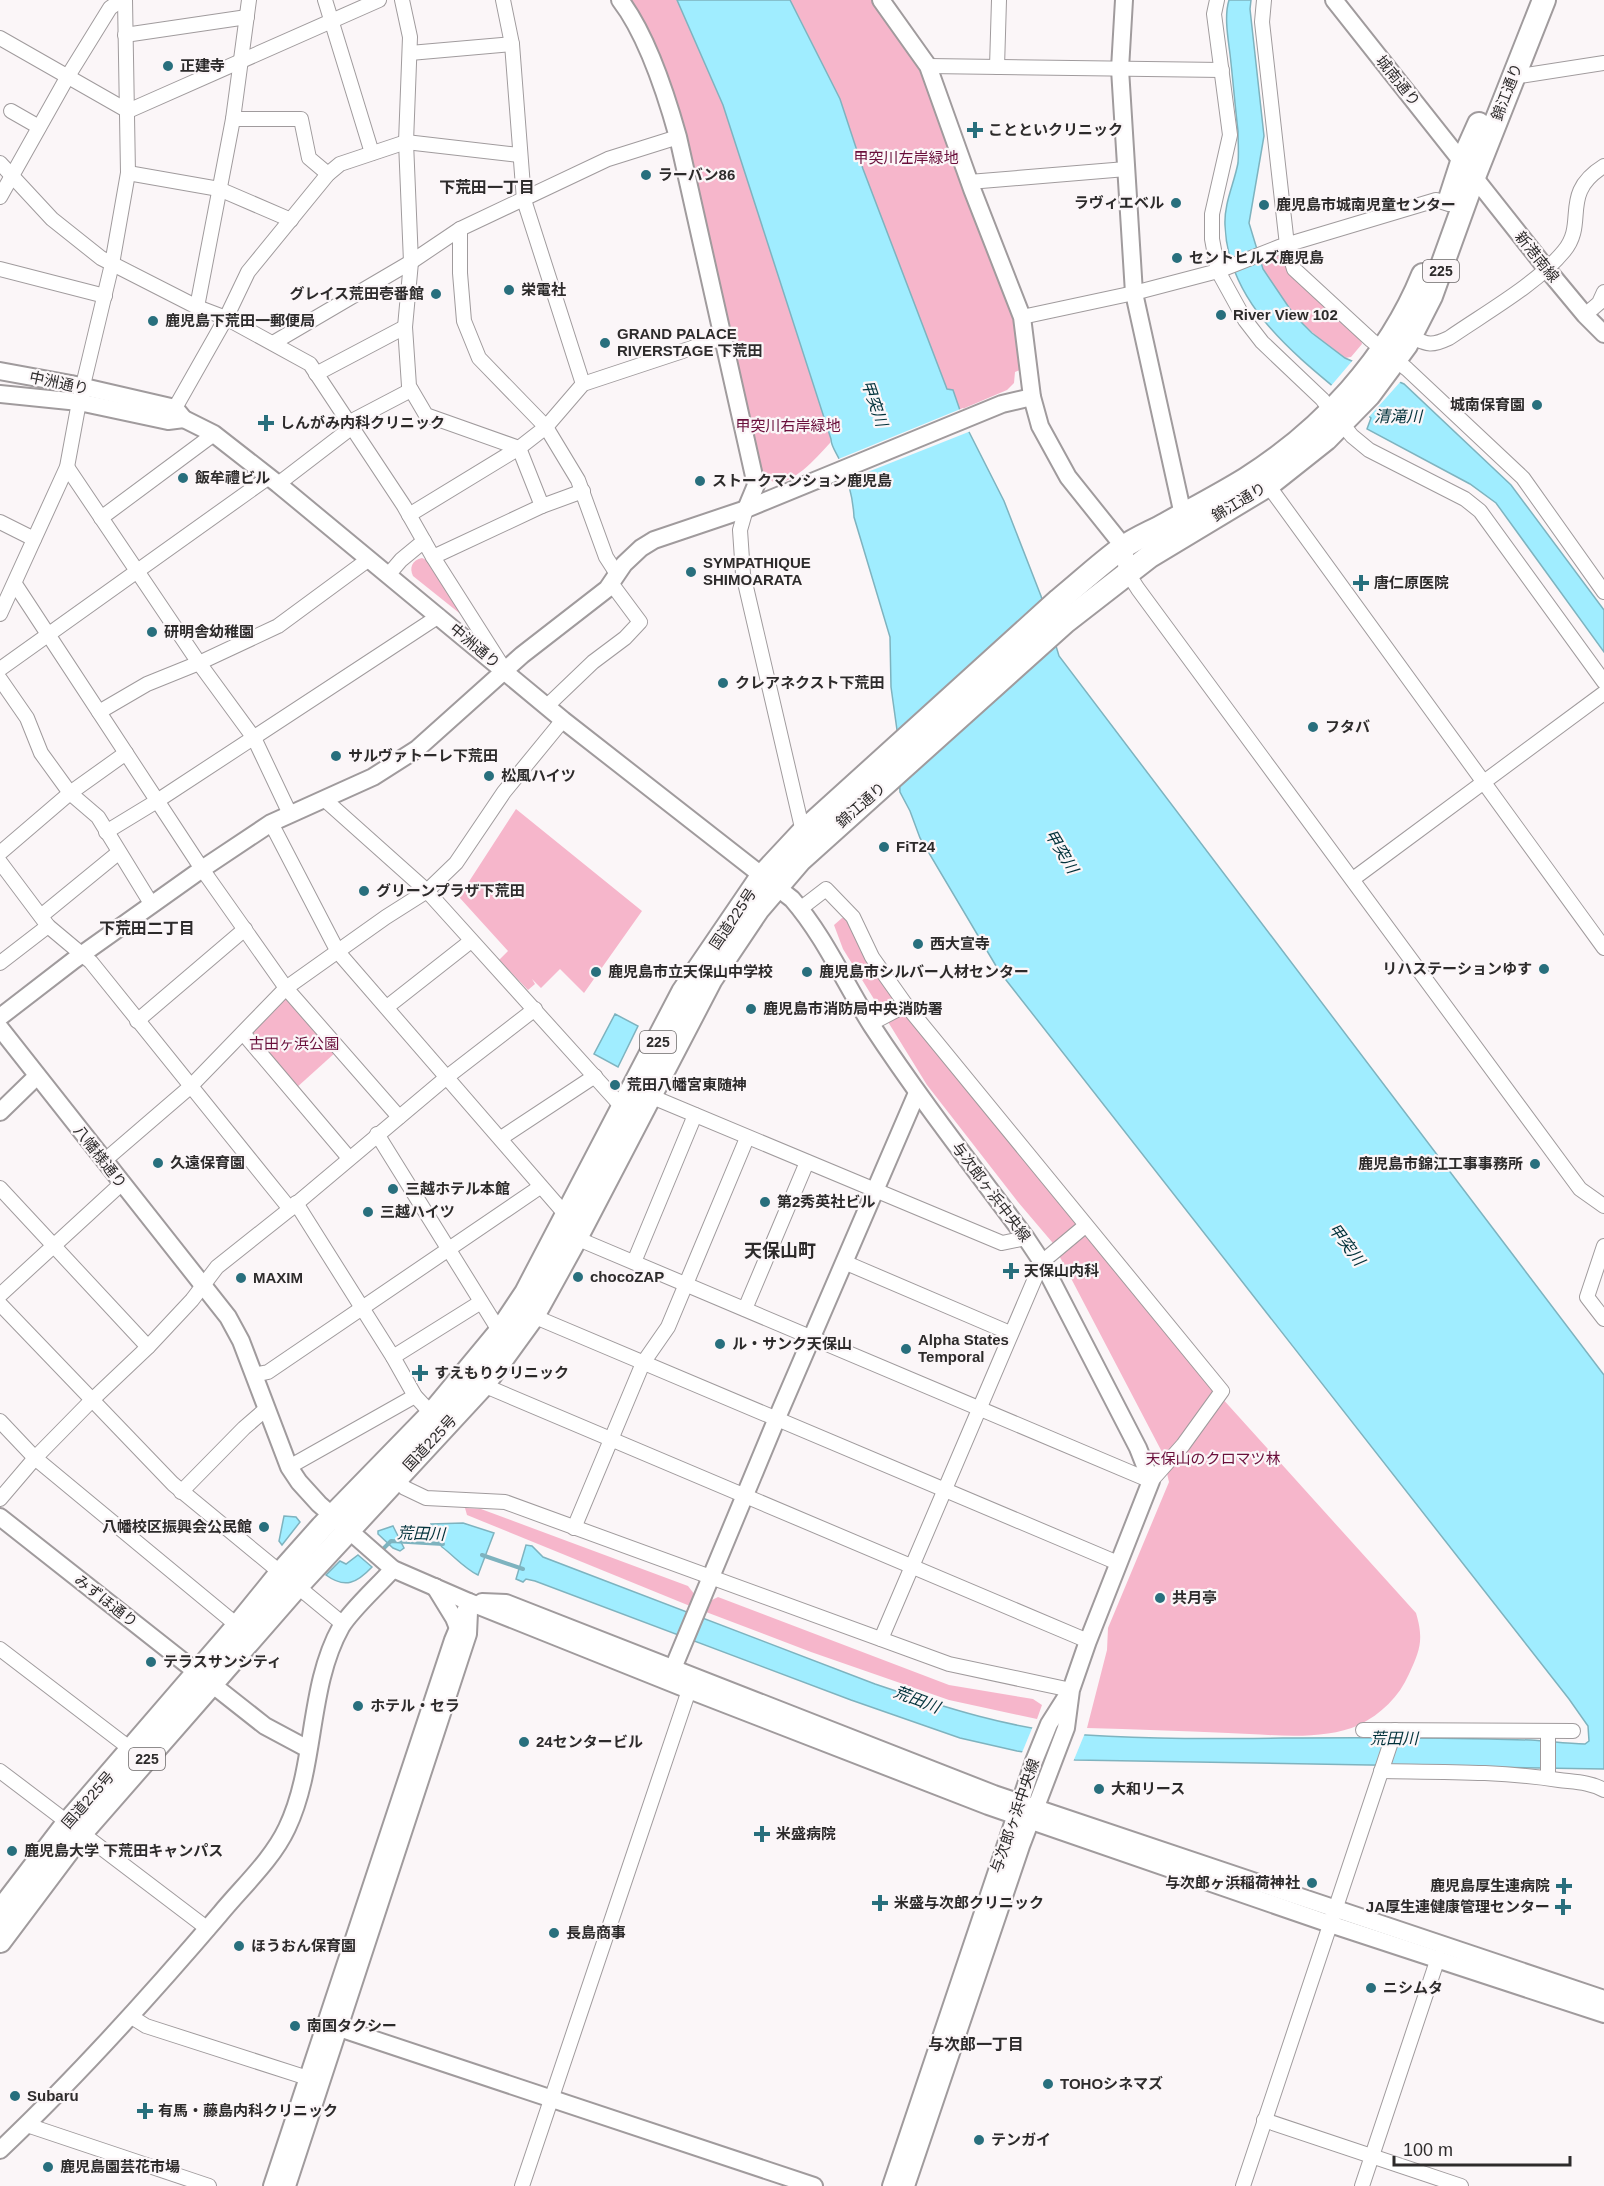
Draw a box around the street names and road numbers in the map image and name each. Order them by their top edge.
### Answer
street label: 城南通り [1373,52,1424,109]
street label: 錦江通り [1488,61,1525,123]
street label: 新港南線 [1512,228,1563,285]
road number: 225 [1423,260,1459,282]
street label: 中洲通り [28,368,90,397]
street label: 錦江通り [1209,479,1269,524]
street label: 中洲通り [447,620,504,671]
street label: 錦江通り [832,779,889,831]
street label: 国道225号 [706,885,759,953]
road number: 225 [640,1031,676,1053]
street label: 八幡様通り [71,1122,130,1191]
street label: 与次郎ヶ浜中央線 [948,1139,1034,1245]
street label: 国道225号 [400,1411,460,1474]
street label: みずほ通り [72,1571,141,1630]
road number: 225 [129,1748,165,1770]
street label: 与次郎ヶ浜中央線 [987,1756,1042,1875]
street label: 国道225号 [58,1768,117,1832]

